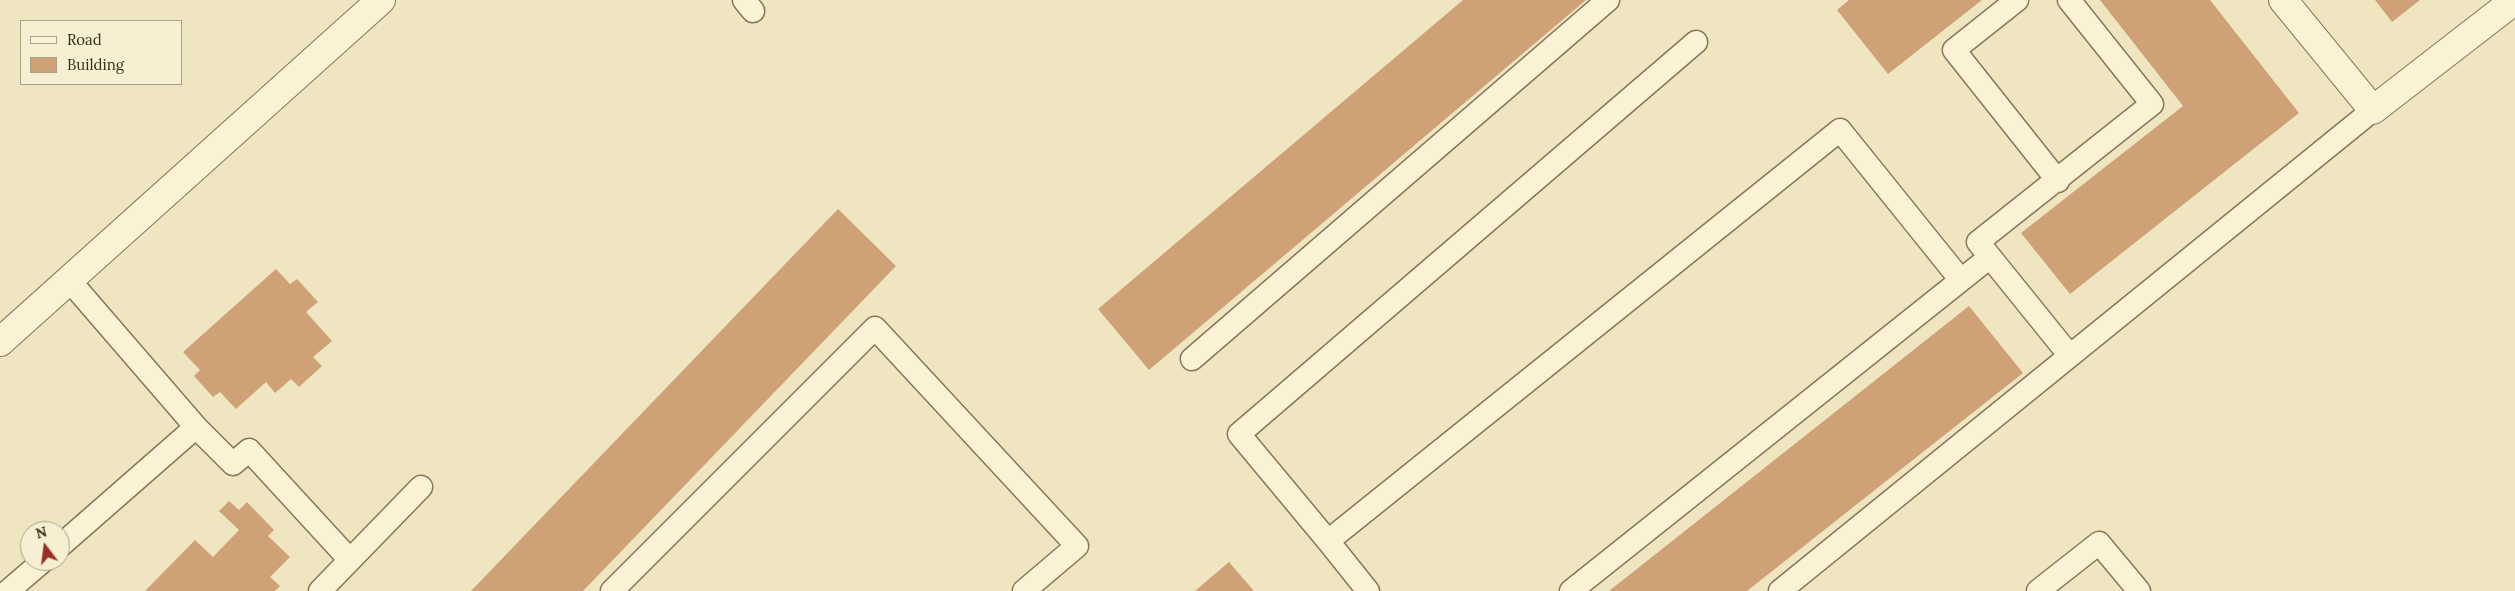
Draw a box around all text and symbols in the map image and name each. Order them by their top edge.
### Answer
legend [20,20,182,85]
text: Road [67,30,102,49]
text: Building [67,55,124,74]
north arrow [20,521,70,571]
text: N [34,522,49,543]

